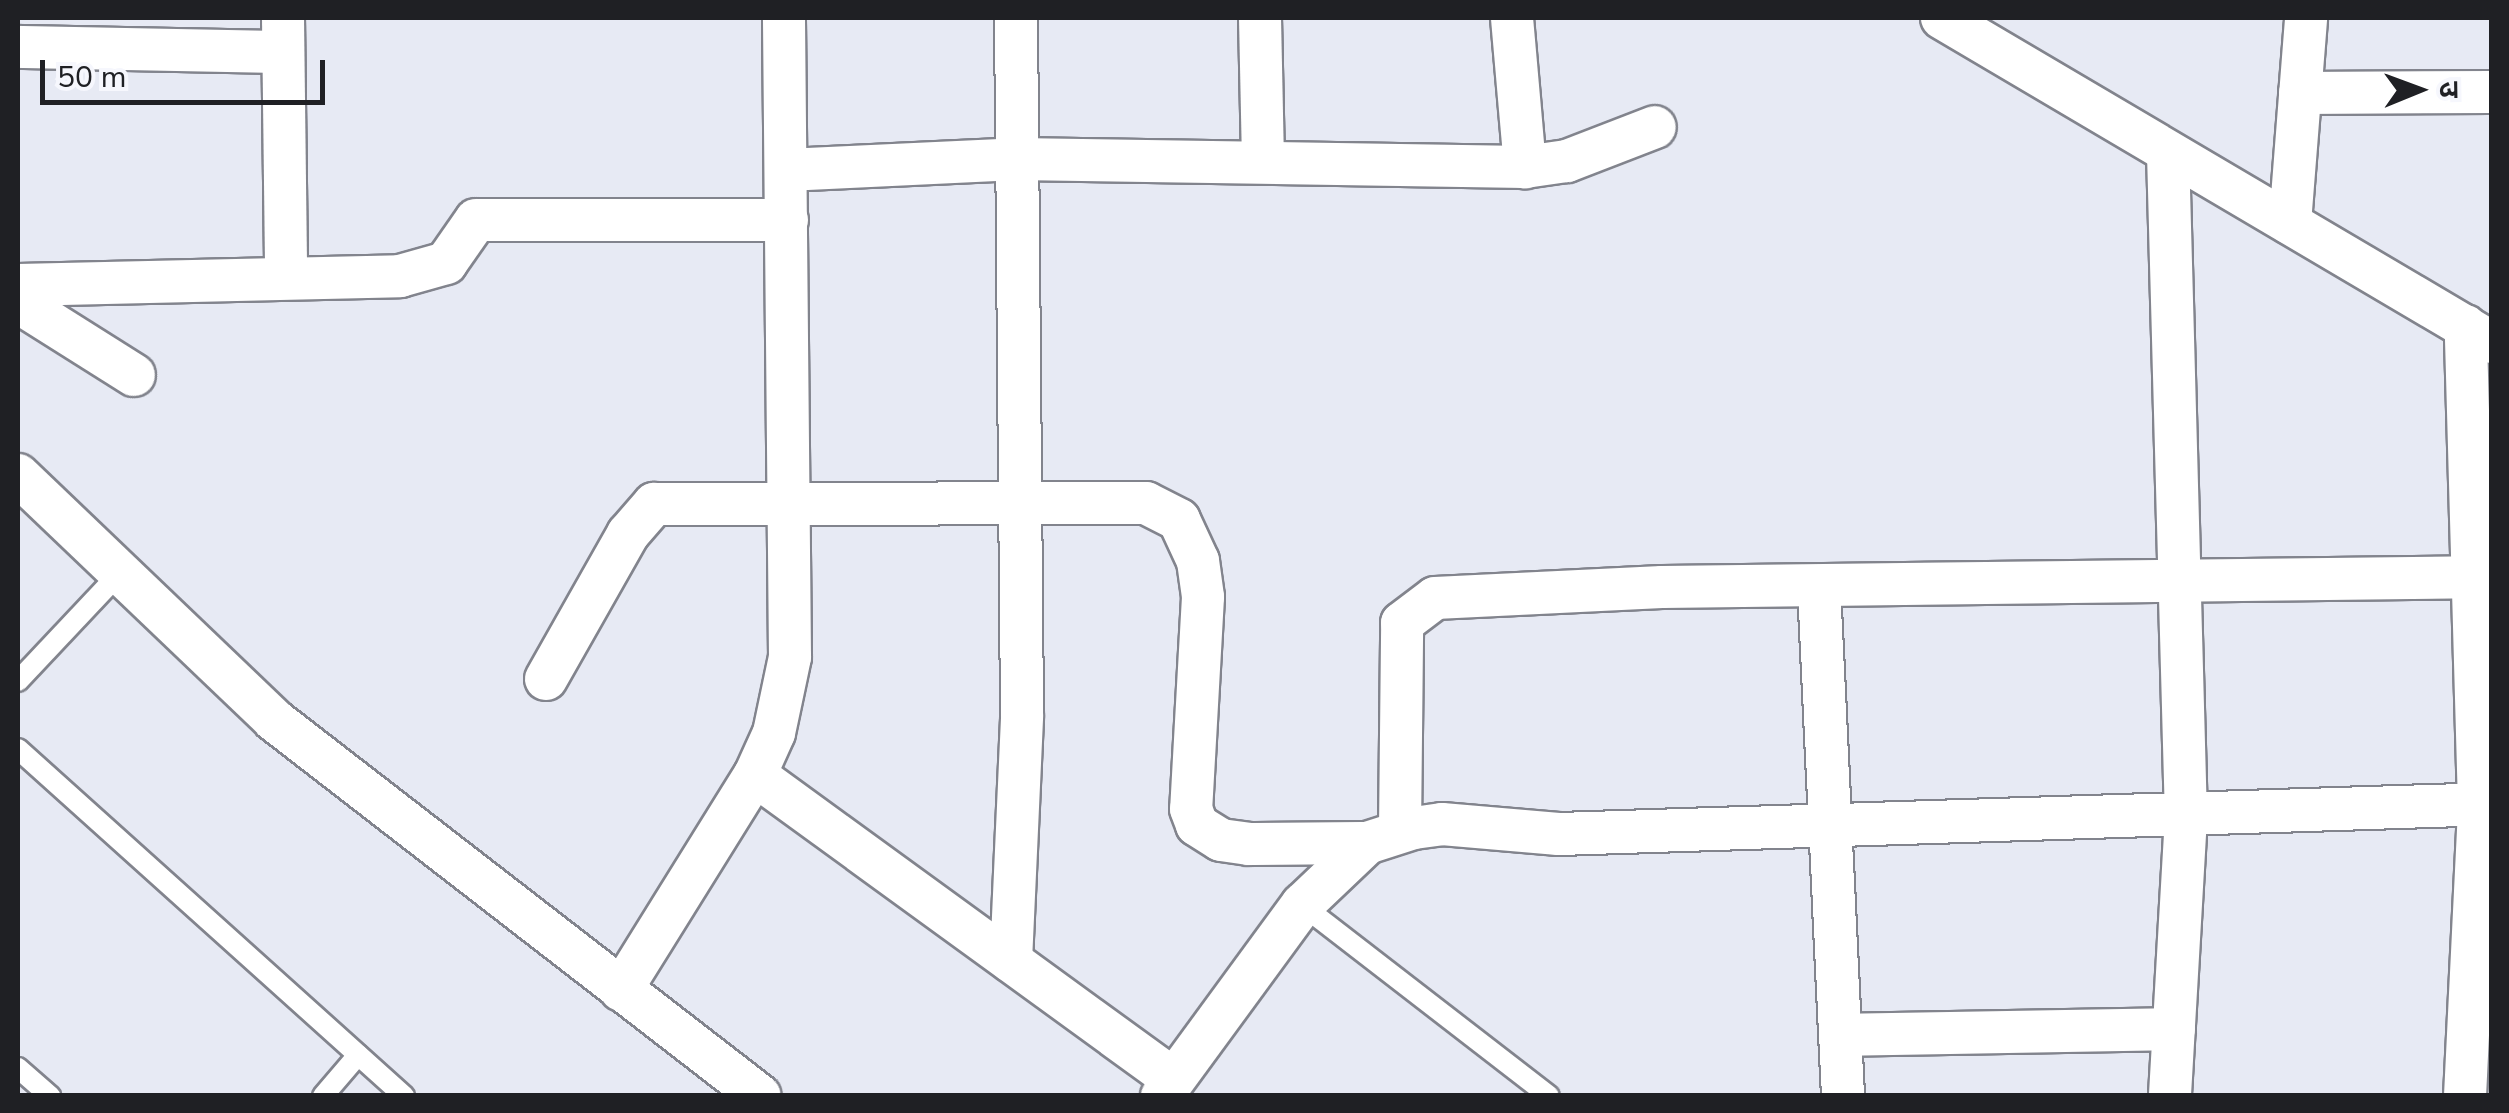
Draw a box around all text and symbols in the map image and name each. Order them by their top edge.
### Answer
scale bar [45,40,330,102]
north arrow [2369,40,2469,140]
text: 50 m [57,57,126,98]
text: उ [2430,81,2468,98]

